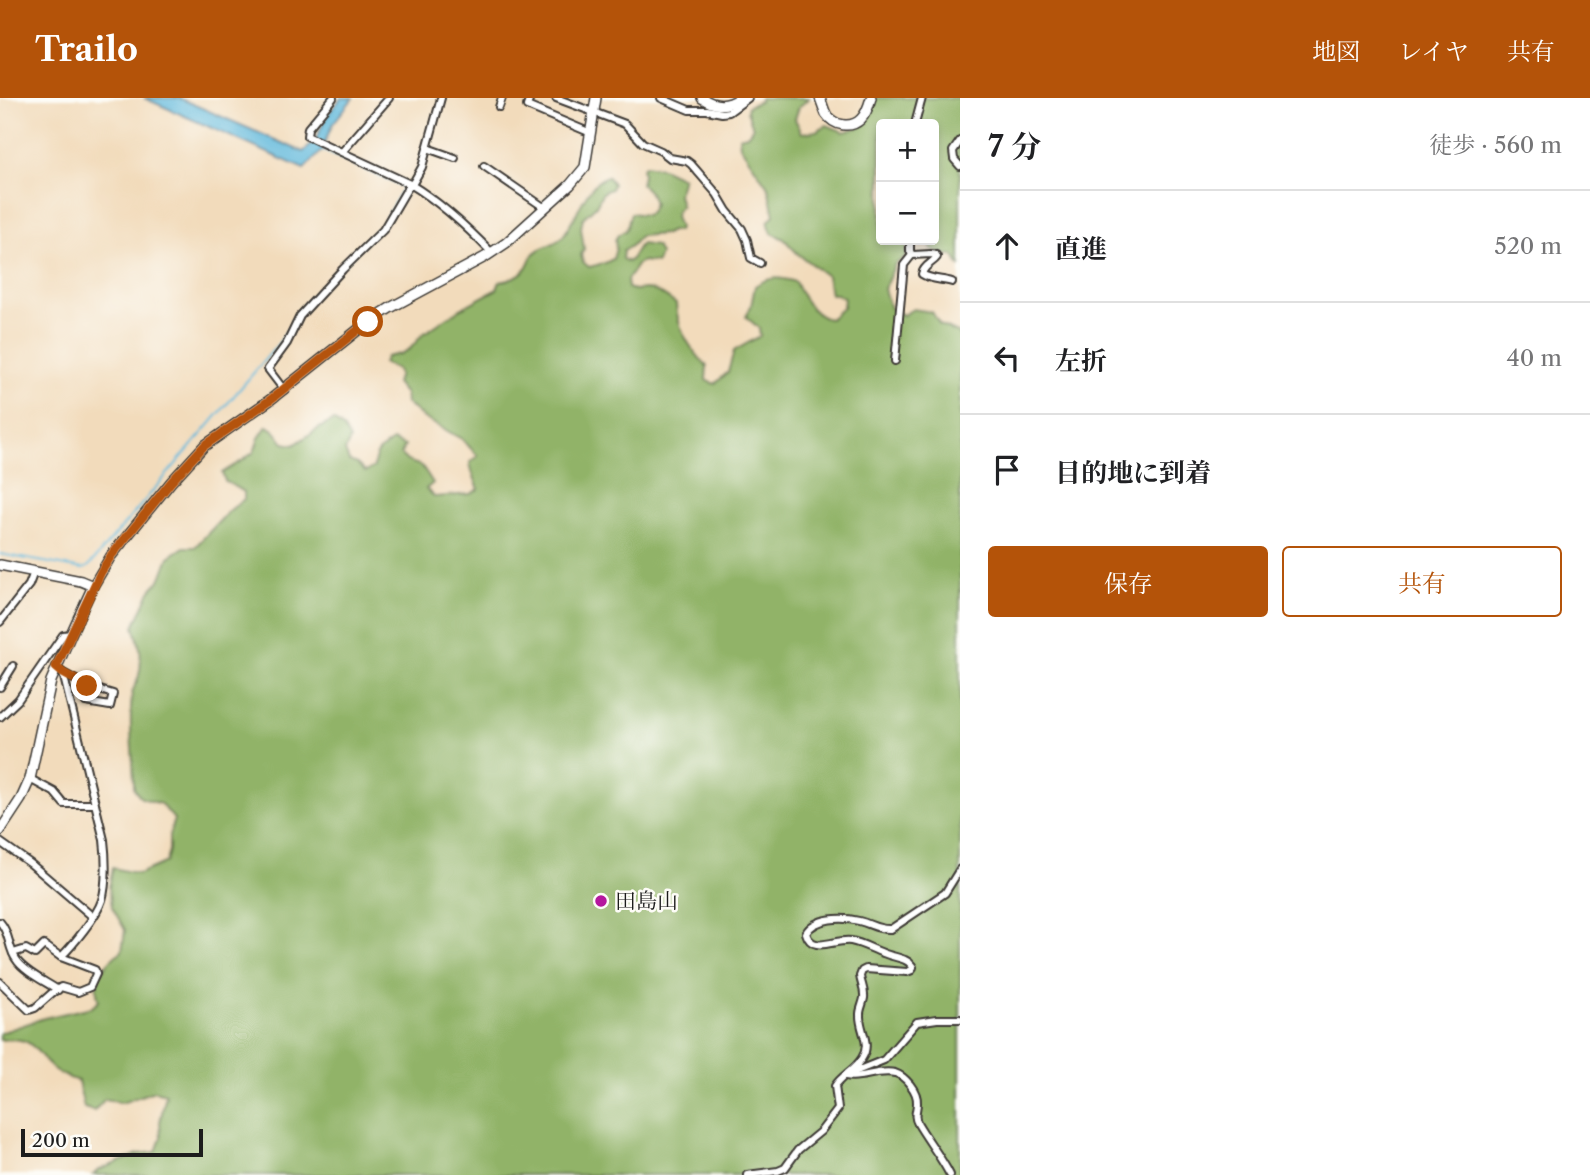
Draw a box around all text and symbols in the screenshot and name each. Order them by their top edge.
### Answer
text: Trailo [35,29,138,70]
text: 地図 [1312,37,1360,66]
text: レイヤ [1398,37,1469,66]
text: 共有 [1507,37,1555,66]
map controls [876,119,939,245]
button: + [876,119,939,182]
text: 7 分 [988,128,1041,165]
text: 徒歩 · 560 m [1429,131,1562,159]
button: − [876,182,939,245]
icon: ahead [988,227,1026,265]
text: 520 m [1494,232,1562,260]
text: 直進 [1055,233,1107,265]
route start [352,306,383,337]
icon: left [988,339,1026,377]
text: 40 m [1507,344,1562,372]
text: 左折 [1055,345,1107,377]
icon: arrive [988,451,1026,489]
text: 目的地に到着 [1055,457,1211,489]
button: 保存 [988,546,1268,617]
button: 共有 [1282,546,1562,617]
route end [71,670,102,701]
place label: 田島山 [615,888,678,913]
marker: 田島山 [593,893,609,909]
scale bar [21,1126,203,1158]
text: 200 m [32,1129,90,1152]

